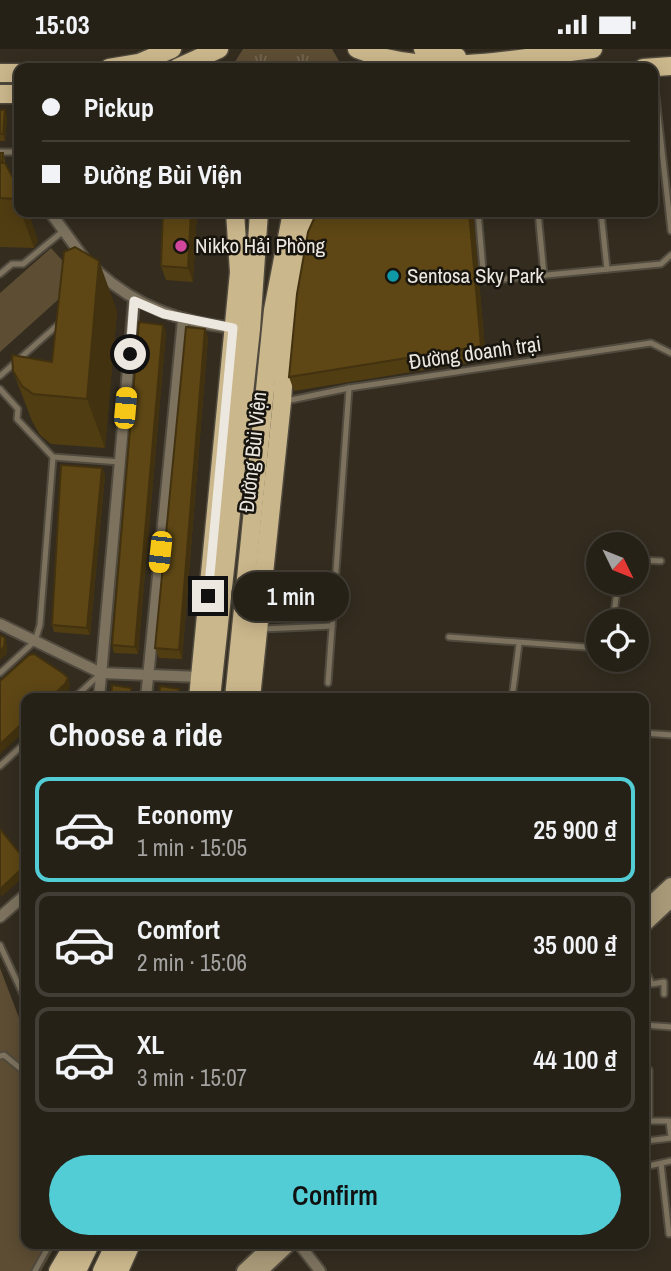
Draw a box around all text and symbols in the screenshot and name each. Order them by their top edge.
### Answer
text: 15:03 [35,7,90,42]
text: Pickup [84,90,154,125]
text: Đường Bùi Viện [84,157,242,192]
place label: Nikko Hải Phòng [195,231,326,260]
marker: Nikko Hải Phòng [173,238,189,254]
place label: Sentosa Sky Park [407,261,544,290]
marker: Sentosa Sky Park [385,268,401,284]
street label: Đường doanh trại [407,329,543,376]
route start [114,338,146,370]
car [113,386,138,430]
street label: Đường Bùi Viện [232,390,273,514]
car [148,530,173,574]
north arrow [586,532,649,595]
map controls [586,532,649,672]
callout: 1 min [232,571,348,621]
route end [192,580,224,612]
text: 1 min [267,581,315,612]
button: locate [586,609,649,672]
text: Choose a ride [49,713,223,756]
text: Economy [137,797,233,832]
icon: car [53,798,116,861]
text: 25 900 ₫ [533,812,617,847]
text: 1 min · 15:05 [137,832,247,863]
text: Comfort [137,912,220,947]
icon: car [53,913,116,976]
text: 35 000 ₫ [533,927,617,962]
text: 2 min · 15:06 [137,947,247,978]
text: XL [137,1027,164,1062]
icon: car [53,1028,116,1091]
text: 44 100 ₫ [533,1042,617,1077]
text: 3 min · 15:07 [137,1062,247,1093]
button: Confirm [49,1155,621,1235]

